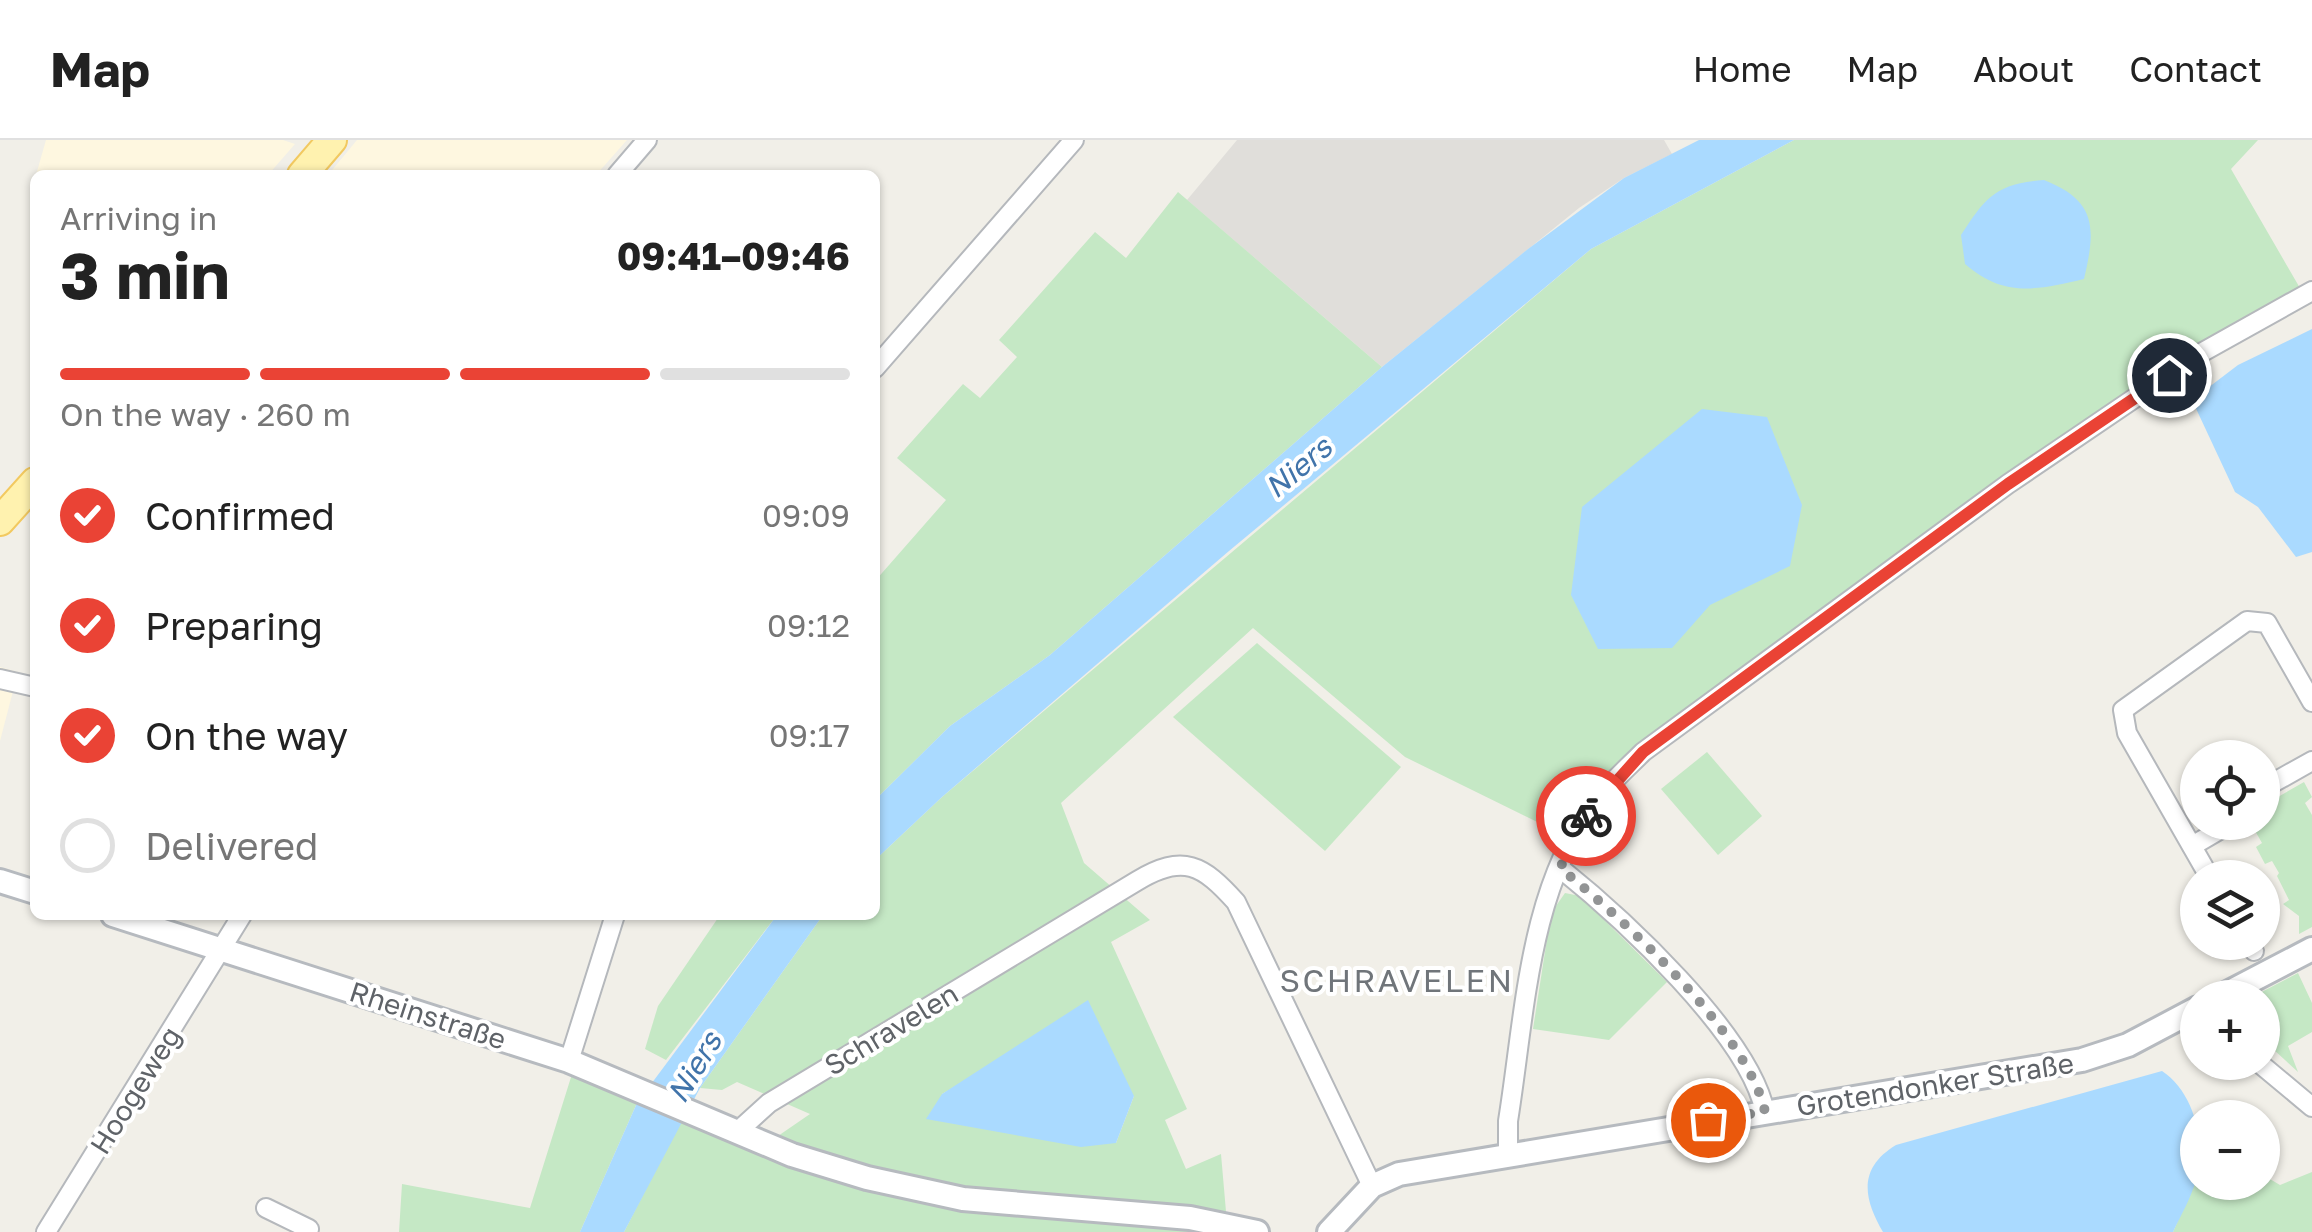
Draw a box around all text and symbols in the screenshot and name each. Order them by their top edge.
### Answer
text: Map [50,40,150,98]
text: Home [1693,48,1792,90]
text: Map [1847,48,1918,90]
text: About [1973,48,2074,90]
text: Contact [2129,48,2262,90]
text: Arriving in [60,199,217,237]
text: 09:41–09:46 [617,233,850,278]
text: 3 min [60,235,230,313]
pin [2127,333,2212,418]
icon: home [2142,348,2197,403]
text: On the way · 260 m [60,395,351,433]
water label: Niers [1257,428,1339,505]
icon: check [60,488,115,543]
text: Confirmed [145,493,335,538]
text: 09:09 [762,496,850,534]
icon: check [60,598,115,653]
text: Preparing [145,603,323,648]
text: 09:12 [767,606,850,644]
icon: check [60,708,115,763]
text: On the way [145,713,348,758]
text: 09:17 [769,716,850,754]
map controls [2180,740,2280,1200]
button: locate [2180,740,2280,840]
courier [1536,766,1636,866]
icon: bike [1559,789,1614,844]
text: Delivered [145,823,318,868]
button: layers [2180,860,2280,960]
district label: SCHRAVELEN [1280,961,1514,999]
street label: Rheinstraße [346,974,510,1056]
street label: Schravelen [818,976,964,1082]
button: + [2180,980,2280,1080]
street label: Hoogeweg [83,1020,187,1160]
water label: Niers [659,1024,730,1109]
street label: Grotendonker Straße [1794,1046,2076,1122]
pin [1666,1078,1751,1163]
icon: bag [1681,1093,1736,1148]
button: − [2180,1100,2280,1200]

